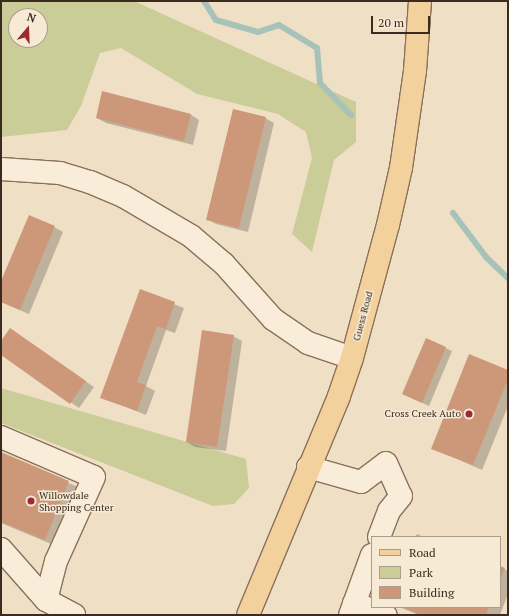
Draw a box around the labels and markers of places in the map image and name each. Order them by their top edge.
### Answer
place label: Cross Creek Auto [384,408,461,420]
marker: Cross Creek Auto [464,409,474,419]
place label: Willowdale Shopping Center [39,489,113,512]
marker: Willowdale Shopping Center [26,496,36,506]

